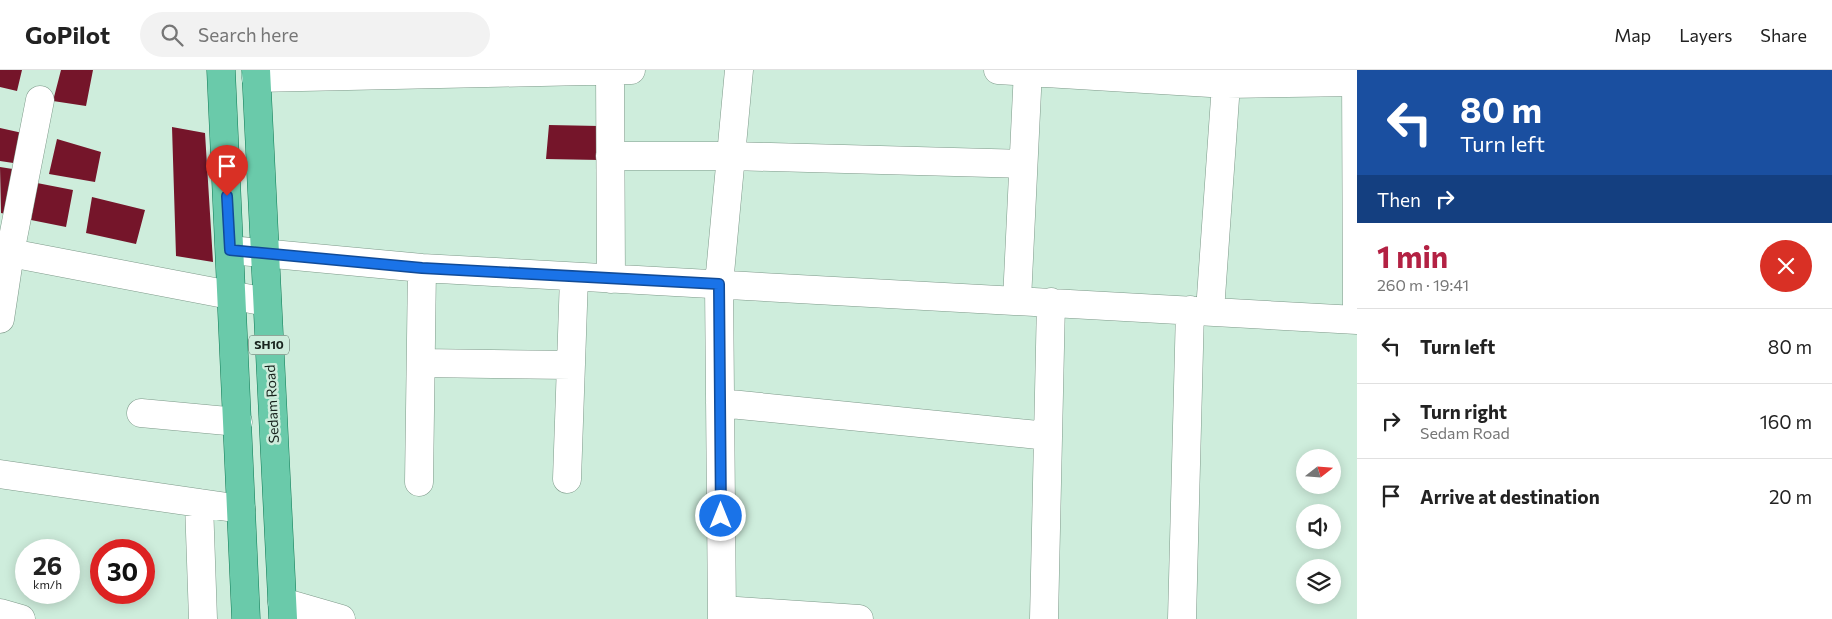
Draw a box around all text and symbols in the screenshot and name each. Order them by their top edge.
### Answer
search box [140,12,490,57]
text: GoPilot [25,20,110,49]
icon: search [158,21,186,49]
text: Search here [198,23,299,46]
text: Map [1614,24,1651,46]
text: Layers [1679,24,1732,46]
text: Share [1760,24,1807,46]
text: 80 m [1460,87,1542,130]
icon: left [1377,90,1442,155]
text: Turn left [1460,130,1545,157]
pin [206,145,248,196]
icon: arrive [213,152,241,180]
icon: right [1431,185,1459,213]
text: Then [1377,188,1421,211]
text: 1 min [1377,237,1448,274]
button: close [1760,240,1812,292]
text: 260 m · 19:41 [1377,275,1469,294]
icon: left [1377,332,1405,360]
text: Turn left [1420,335,1495,358]
text: 80 m [1768,335,1812,358]
road number: SH10 [249,336,289,354]
street label: Sedam Road [261,364,282,444]
text: Turn right [1420,400,1507,423]
icon: right [1377,407,1405,435]
text: 160 m [1760,410,1812,433]
text: Sedam Road [1420,423,1510,442]
north arrow [1296,449,1341,494]
map controls [1296,449,1341,604]
icon: arrive [1377,482,1405,510]
text: Arrive at destination [1420,485,1600,508]
text: 20 m [1769,485,1812,508]
position arrow [694,489,746,541]
button: sound [1296,504,1341,549]
speed limit sign: 30 [90,539,155,604]
text: 26 [33,550,62,580]
button: layers [1296,559,1341,604]
text: km/h [33,577,62,591]

